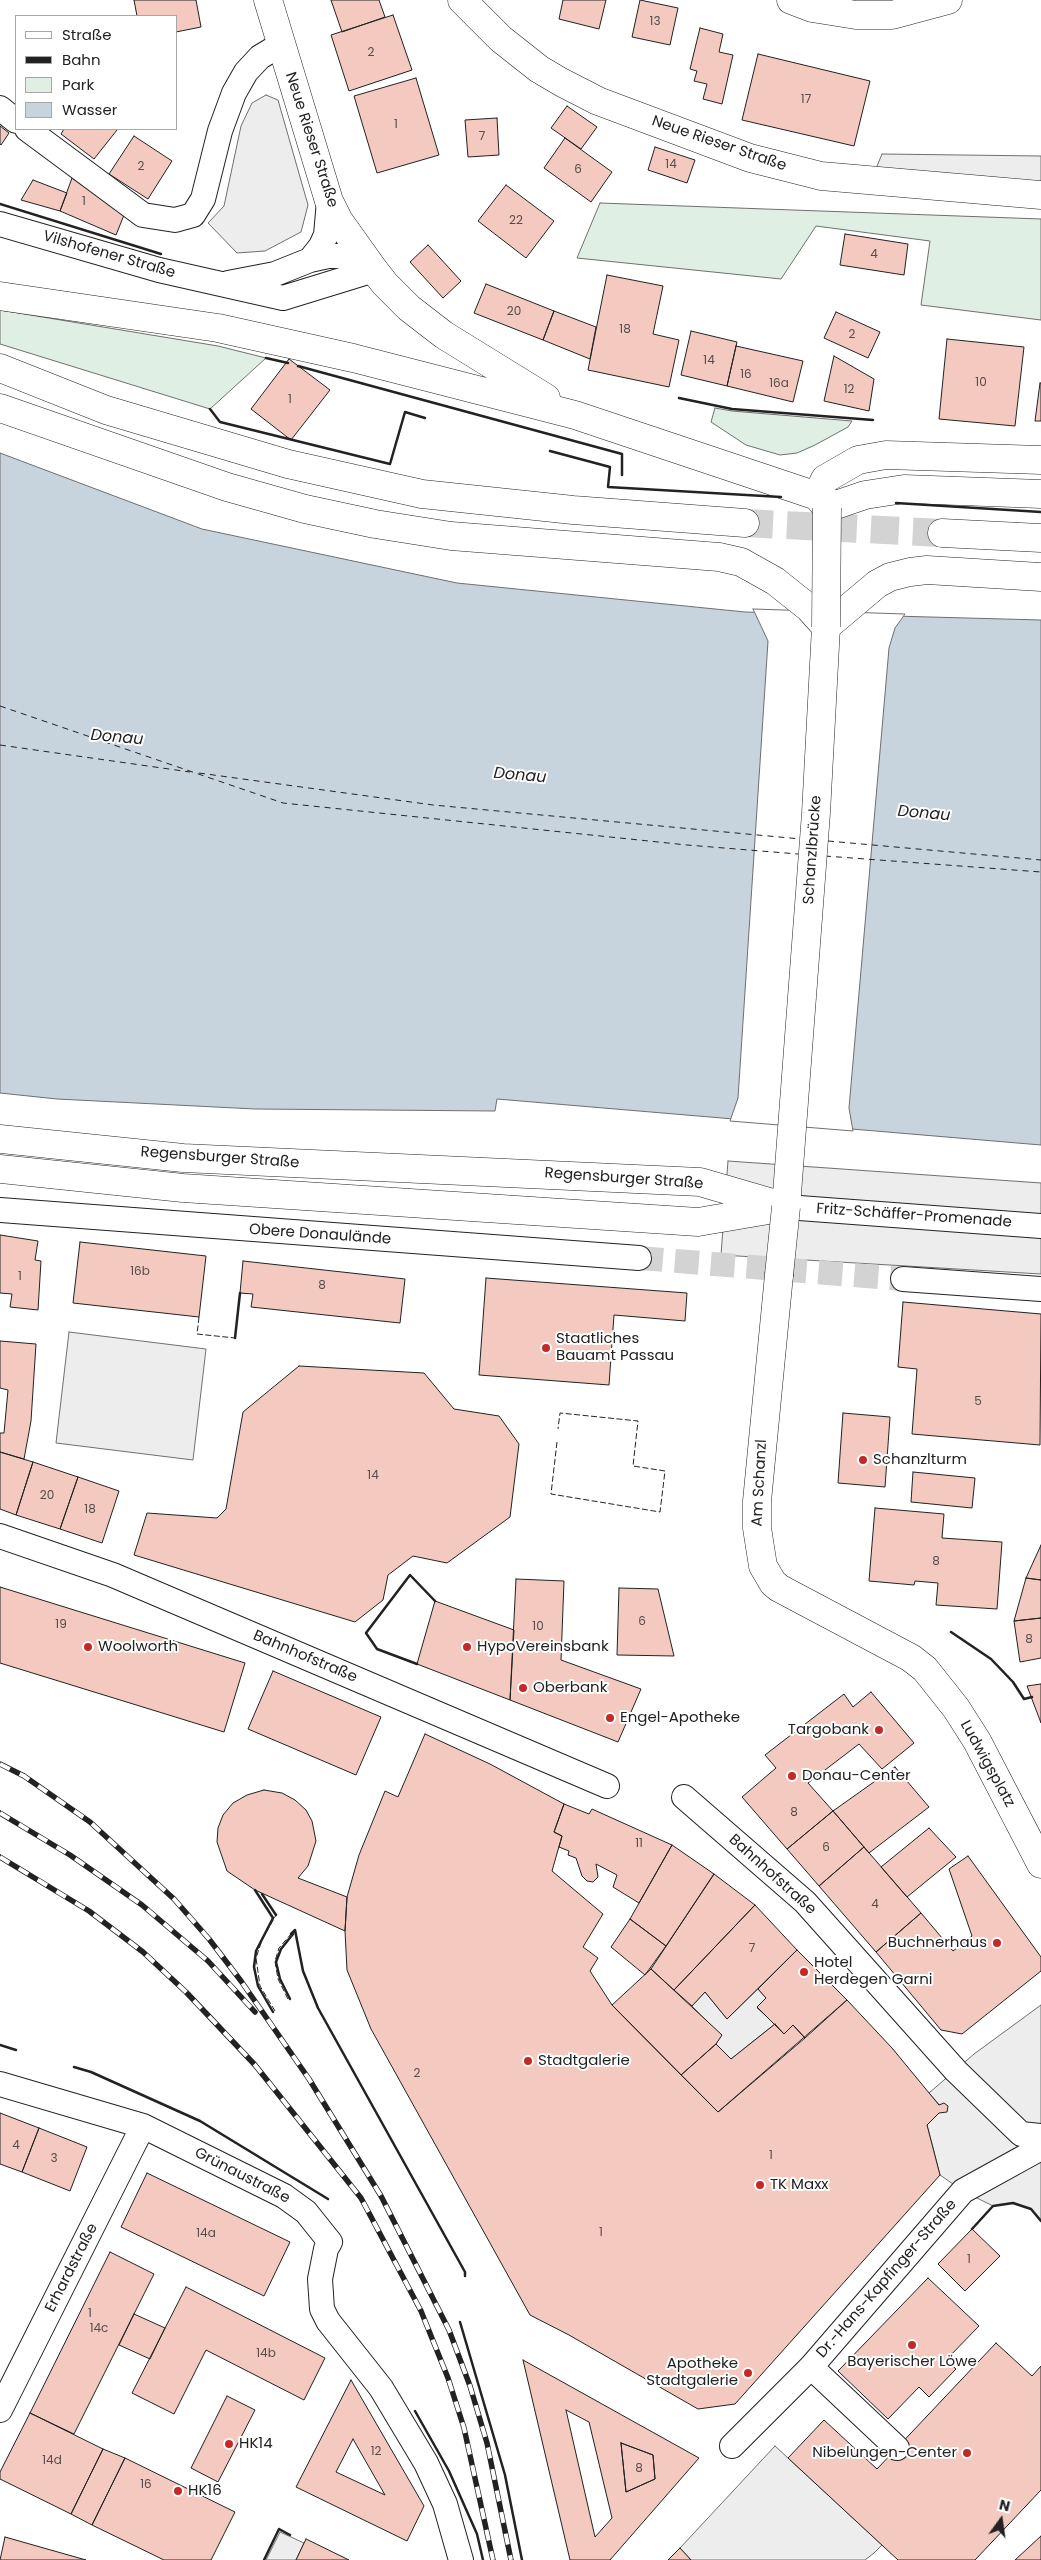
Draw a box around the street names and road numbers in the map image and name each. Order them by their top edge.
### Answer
street label: Neue Rieser Straße [281,70,341,210]
street label: Neue Rieser Straße [649,113,789,175]
street label: Vilshofener Straße [41,227,177,283]
street label: Schanzlbrücke [800,795,826,905]
street label: Regensburger Straße [140,1143,300,1173]
street label: Regensburger Straße [544,1164,704,1194]
street label: Fritz-Schäffer-Promenade [816,1200,1012,1232]
street label: Obere Donaulände [248,1221,392,1249]
street label: Am Schanzl [749,1439,771,1527]
street label: Bahnhofstraße [250,1627,360,1687]
street label: Ludwigsplatz [956,1717,1018,1811]
street label: Bahnhofstraße [725,1831,819,1919]
street label: Grünaustraße [191,2144,293,2208]
street label: Dr.-Hans-Kapfinger-Straße [813,2196,961,2362]
street label: Erhardstraße [42,2221,102,2315]

